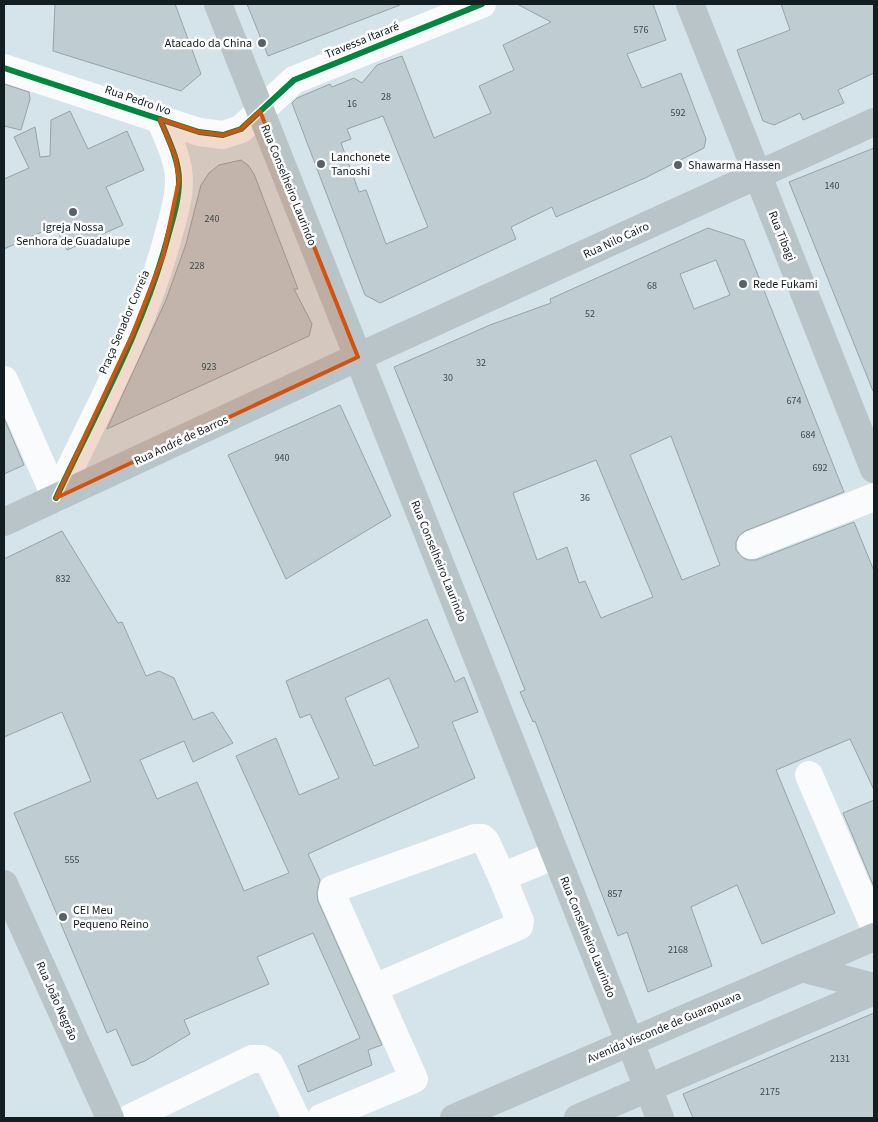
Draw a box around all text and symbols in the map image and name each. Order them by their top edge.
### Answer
street label: Travessa Itararé [322,18,402,63]
house number: 576 [634,23,648,37]
place label: Atacado da China [165,35,252,52]
marker: Atacado da China [256,37,268,49]
street label: Rua Pedro Ivo [102,81,173,120]
house number: 28 [381,90,391,104]
house number: 16 [347,97,357,111]
house number: 592 [671,106,685,120]
street label: Rua Conselheiro Laurindo [256,122,321,248]
place label: Lanchonete Tanoshi [331,149,390,180]
place label: Shawarma Hassen [688,157,781,174]
marker: Lanchonete Tanoshi [315,158,327,170]
marker: Shawarma Hassen [672,159,684,171]
house number: 140 [825,179,839,193]
marker: Igreja Nossa Senhora de Guadalupe [67,206,79,218]
street label: Rua Tibagi [764,209,799,264]
house number: 240 [205,212,219,226]
street label: Rua Nilo Cairo [580,218,652,263]
place label: Igreja Nossa Senhora de Guadalupe [16,219,130,250]
house number: 228 [190,259,204,273]
street label: Praça Senador Correia [95,267,154,377]
place label: Rede Fukami [753,276,818,293]
marker: Rede Fukami [737,278,749,290]
house number: 68 [647,279,657,293]
house number: 52 [585,307,595,321]
house number: 32 [476,356,486,370]
house number: 923 [202,360,216,374]
house number: 30 [443,371,453,385]
house number: 674 [787,394,801,408]
street label: Rua André de Barros [131,411,231,470]
house number: 684 [801,428,815,442]
house number: 940 [275,451,289,465]
house number: 692 [813,461,827,475]
house number: 36 [580,491,590,505]
street label: Rua Conselheiro Laurindo [406,498,471,624]
house number: 832 [56,572,70,586]
house number: 555 [65,853,79,867]
street label: Rua Conselheiro Laurindo [555,874,620,1000]
house number: 857 [608,887,622,901]
place label: CEI Meu Pequeno Reino [73,902,149,933]
marker: CEI Meu Pequeno Reino [57,911,69,923]
house number: 2168 [668,943,688,957]
street label: Rua João Negrão [32,959,82,1043]
street label: Avenida Visconde de Guarapuava [585,987,744,1068]
house number: 2131 [830,1052,850,1066]
house number: 2175 [760,1085,780,1099]

